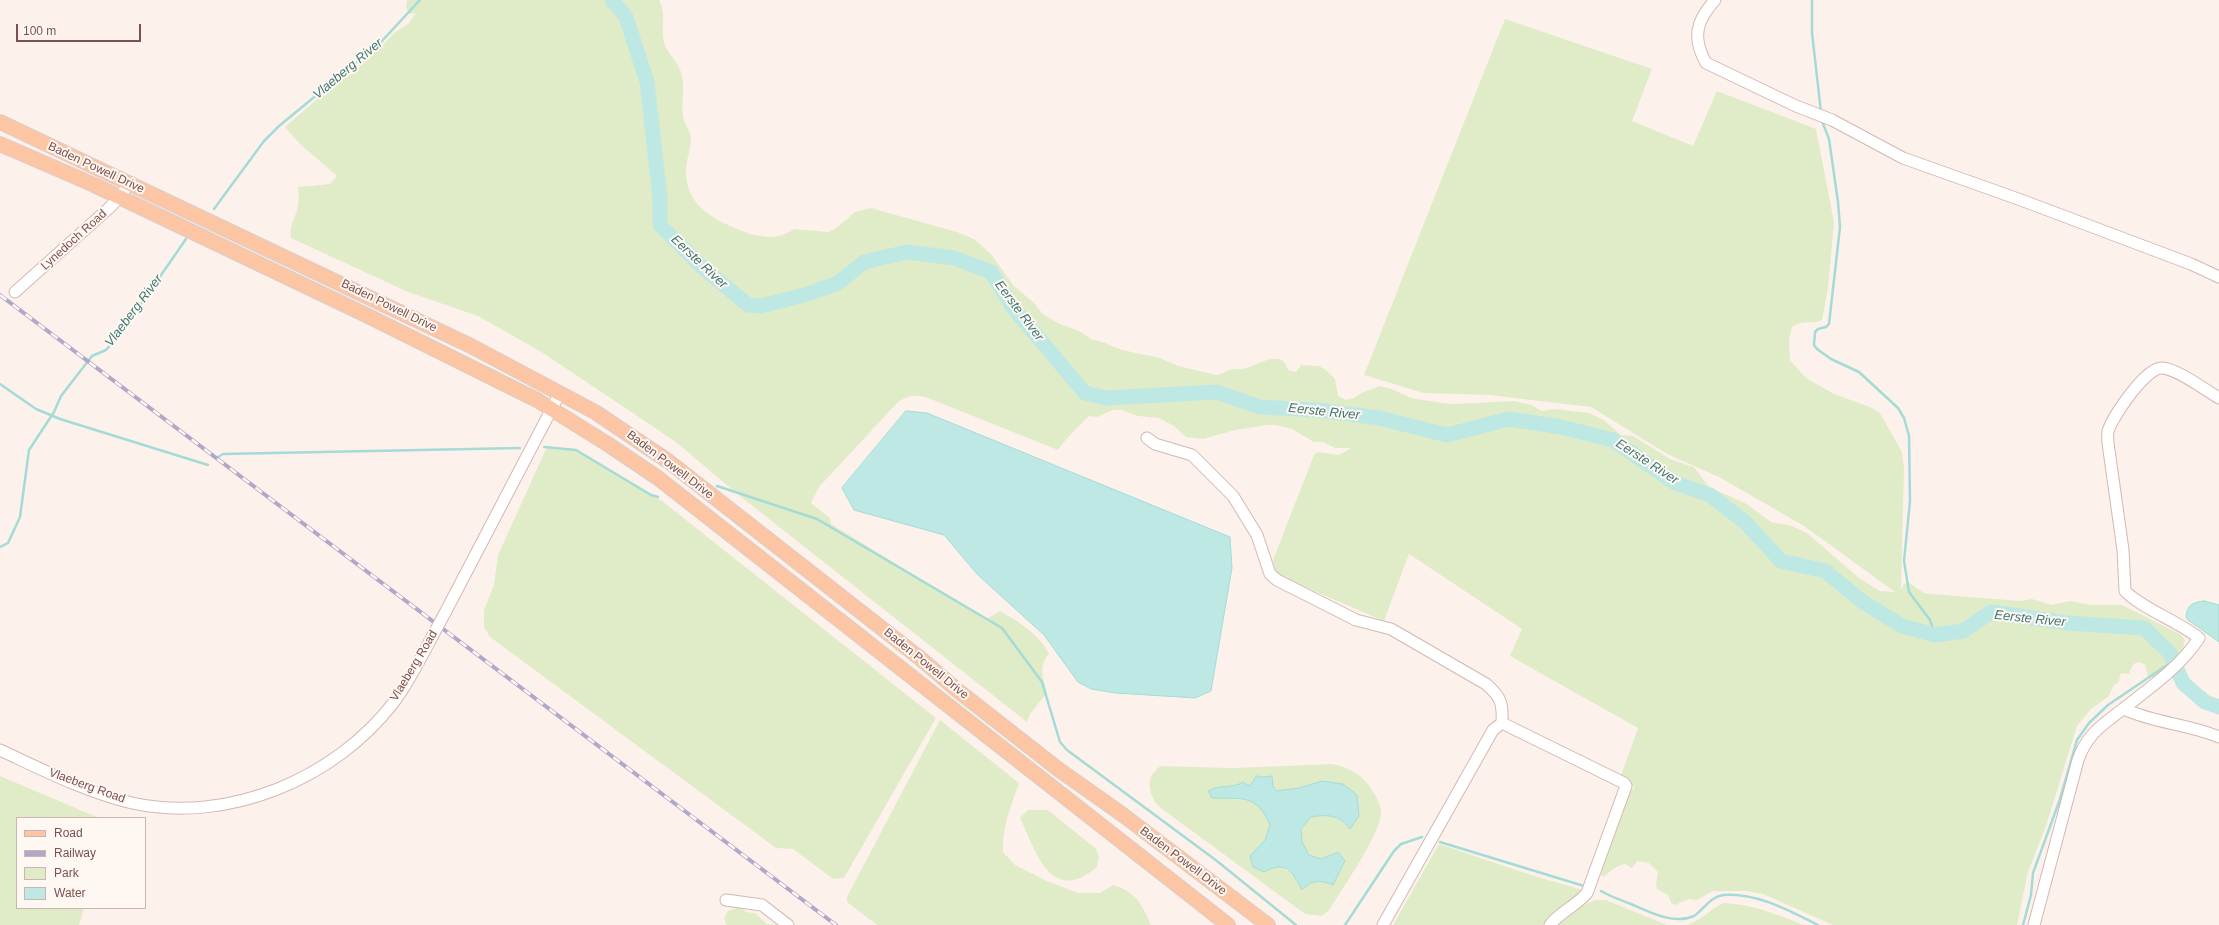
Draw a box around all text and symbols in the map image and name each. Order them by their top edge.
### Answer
scale bar [18,16,143,42]
text: 100 m [23,24,56,38]
water label: Vlaeberg River [310,35,386,103]
street label: Baden Powell Drive [46,139,146,197]
street label: Lynedoch Road [38,207,110,273]
water label: Eerste River [668,232,730,292]
water label: Vlaeberg River [102,272,166,350]
street label: Baden Powell Drive [339,277,439,335]
water label: Eerste River [991,278,1047,344]
water label: Eerste River [1288,401,1360,423]
street label: Baden Powell Drive [624,428,716,502]
water label: Eerste River [1613,436,1681,488]
water label: Eerste River [1994,608,2066,630]
street label: Baden Powell Drive [881,625,971,703]
street label: Vlaeberg Road [387,628,441,704]
street label: Vlaeberg Road [47,766,127,806]
legend [16,817,146,909]
street label: Baden Powell Drive [1137,824,1229,898]
text: Road [54,826,83,840]
text: Railway [54,846,96,860]
text: Park [54,866,79,880]
text: Water [54,886,86,900]

